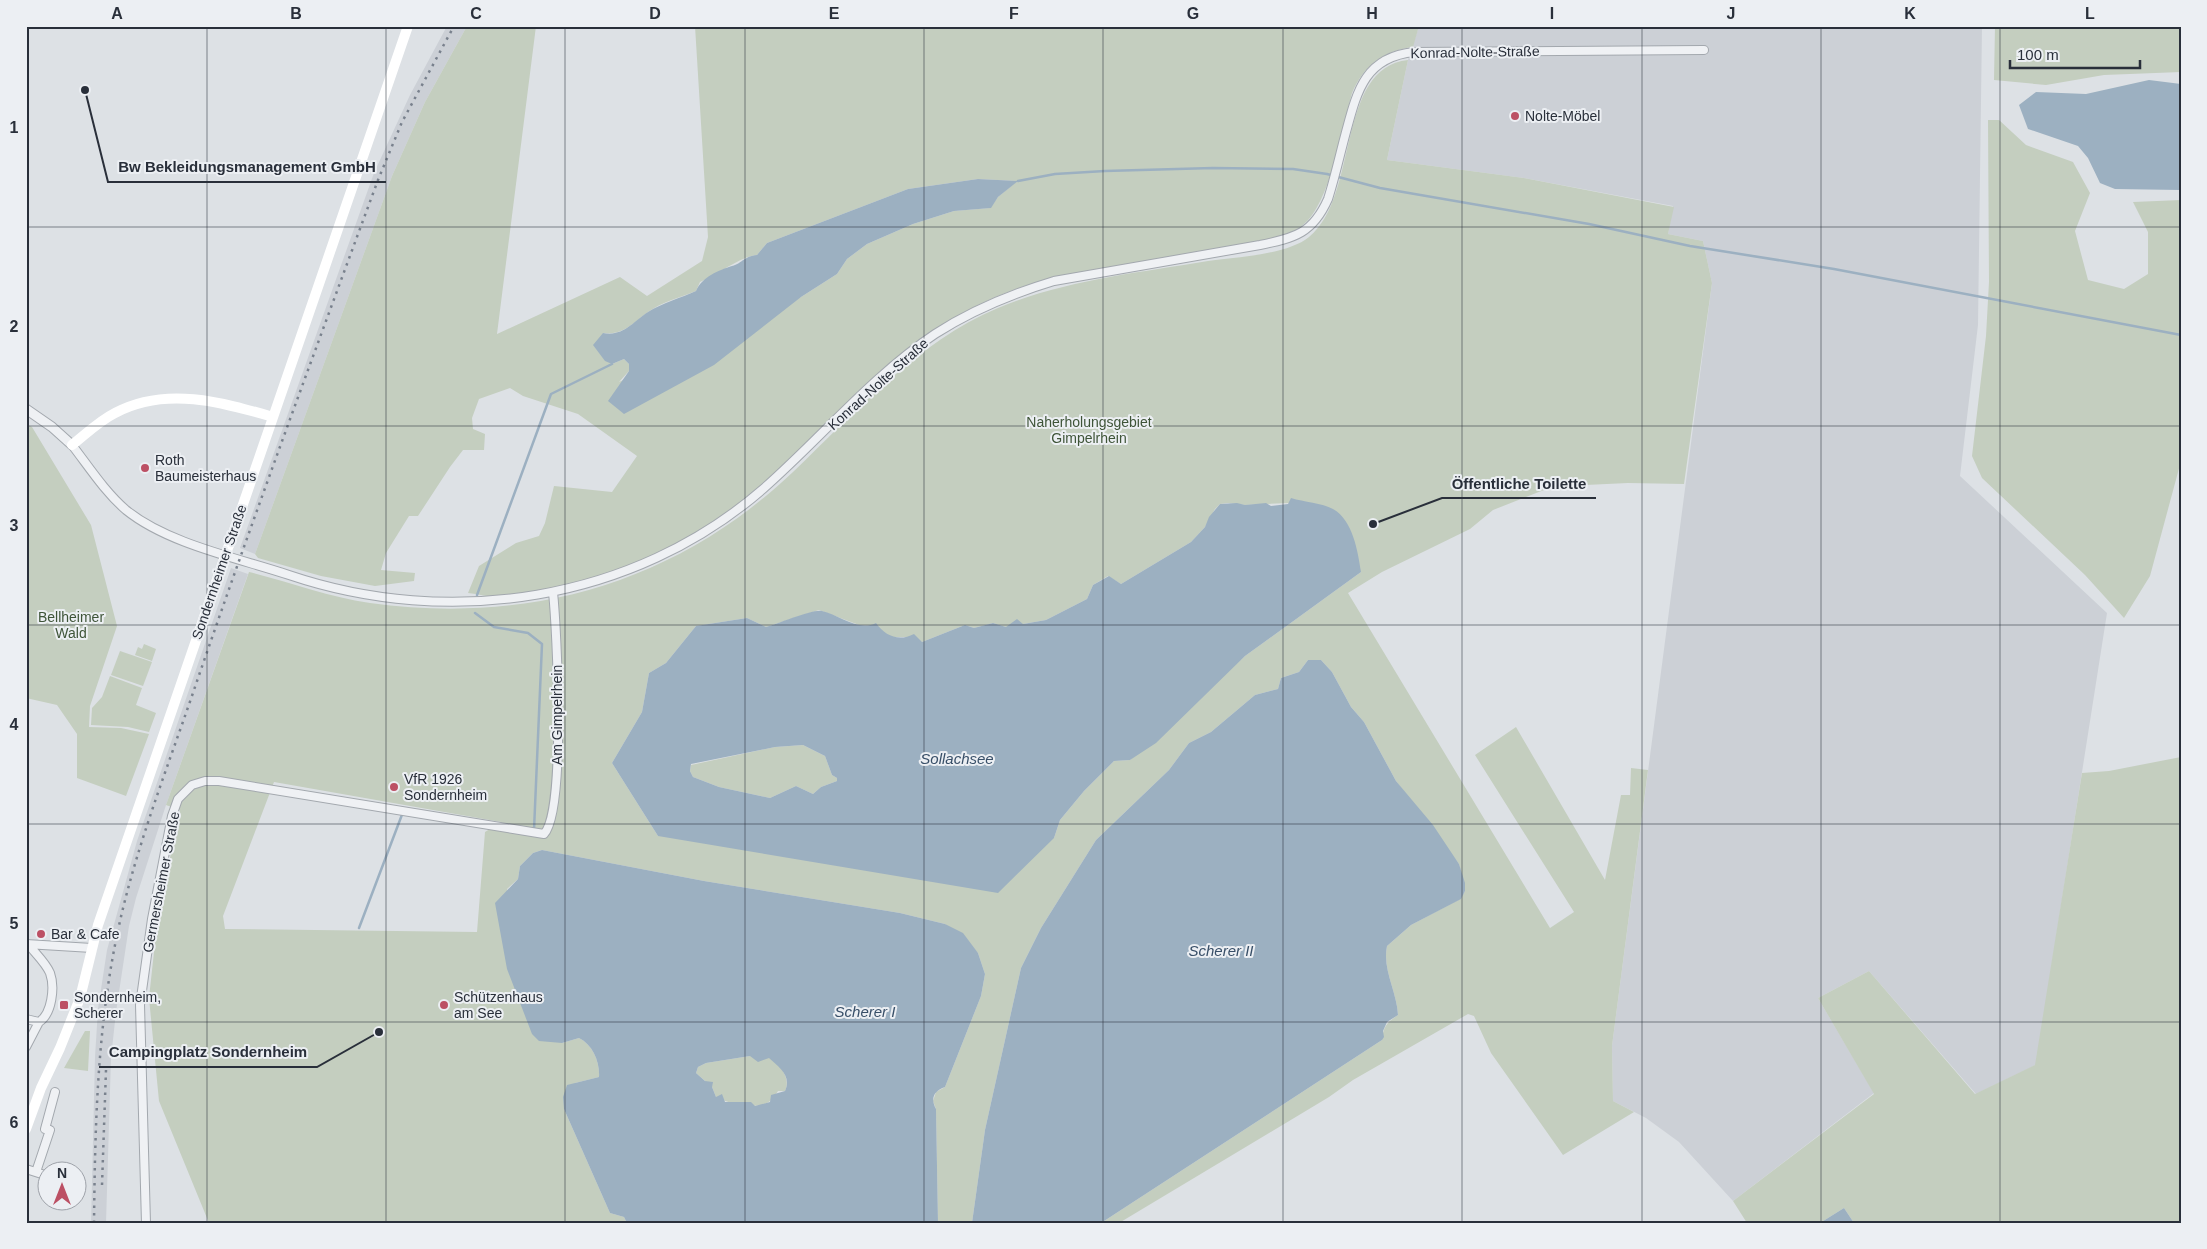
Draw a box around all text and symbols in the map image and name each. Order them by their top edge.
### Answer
text: A [111,5,123,22]
text: B [290,5,302,22]
text: C [470,5,482,22]
text: D [649,5,661,22]
text: E [829,5,840,22]
text: F [1009,5,1019,22]
text: G [1187,5,1199,22]
text: H [1366,5,1378,22]
text: I [1550,5,1554,22]
text: J [1727,5,1735,22]
text: K [1904,5,1916,22]
text: L [2085,5,2095,22]
scale bar [2010,38,2140,70]
street label: Konrad-Nolte-Straße [1410,43,1540,61]
text: 100 m [2017,46,2059,63]
place label: Nolte-Möbel [1525,108,1600,124]
marker: Nolte-Möbel [1509,110,1521,122]
text: 1 [10,119,19,136]
callout: Bw Bekleidungsmanagement GmbH [108,152,386,182]
text: Bw Bekleidungsmanagement GmbH [118,158,376,175]
text: 2 [10,318,19,335]
street label: Konrad-Nolte-Straße [825,335,932,433]
park label: Naherholungsgebiet Gimpelrhein [1026,414,1152,446]
place label: Roth Baumeisterhaus [155,452,256,484]
marker: Roth Baumeisterhaus [139,462,151,474]
callout: Öffentliche Toilette [1442,468,1596,498]
text: Öffentliche Toilette [1452,475,1586,492]
street label: Sondernheimer Straße [188,502,250,642]
text: 3 [10,517,19,534]
park label: Bellheimer Wald [38,609,104,641]
street label: Am Gimpelrhein [549,665,565,765]
text: 4 [10,716,19,733]
water label: Sollachsee [920,750,994,767]
place label: VfR 1926 Sondernheim [404,771,487,803]
marker: VfR 1926 Sondernheim [388,781,400,793]
street label: Germersheimer Straße [139,810,183,954]
text: 5 [10,915,19,932]
place label: Bar & Cafe [51,926,120,942]
marker: Bar & Cafe [35,928,47,940]
water label: Scherer II [1188,942,1254,959]
place label: Sondernheim, Scherer [74,989,161,1021]
place label: Schützenhaus am See [454,989,543,1021]
marker: Sondernheim, Scherer [58,999,70,1011]
marker: Schützenhaus am See [438,999,450,1011]
water label: Scherer I [835,1003,895,1020]
callout: Campingplatz Sondernheim [99,1037,317,1067]
text: Campingplatz Sondernheim [109,1043,307,1060]
text: 6 [10,1114,19,1131]
north arrow [38,1162,88,1212]
text: N [57,1165,67,1181]

